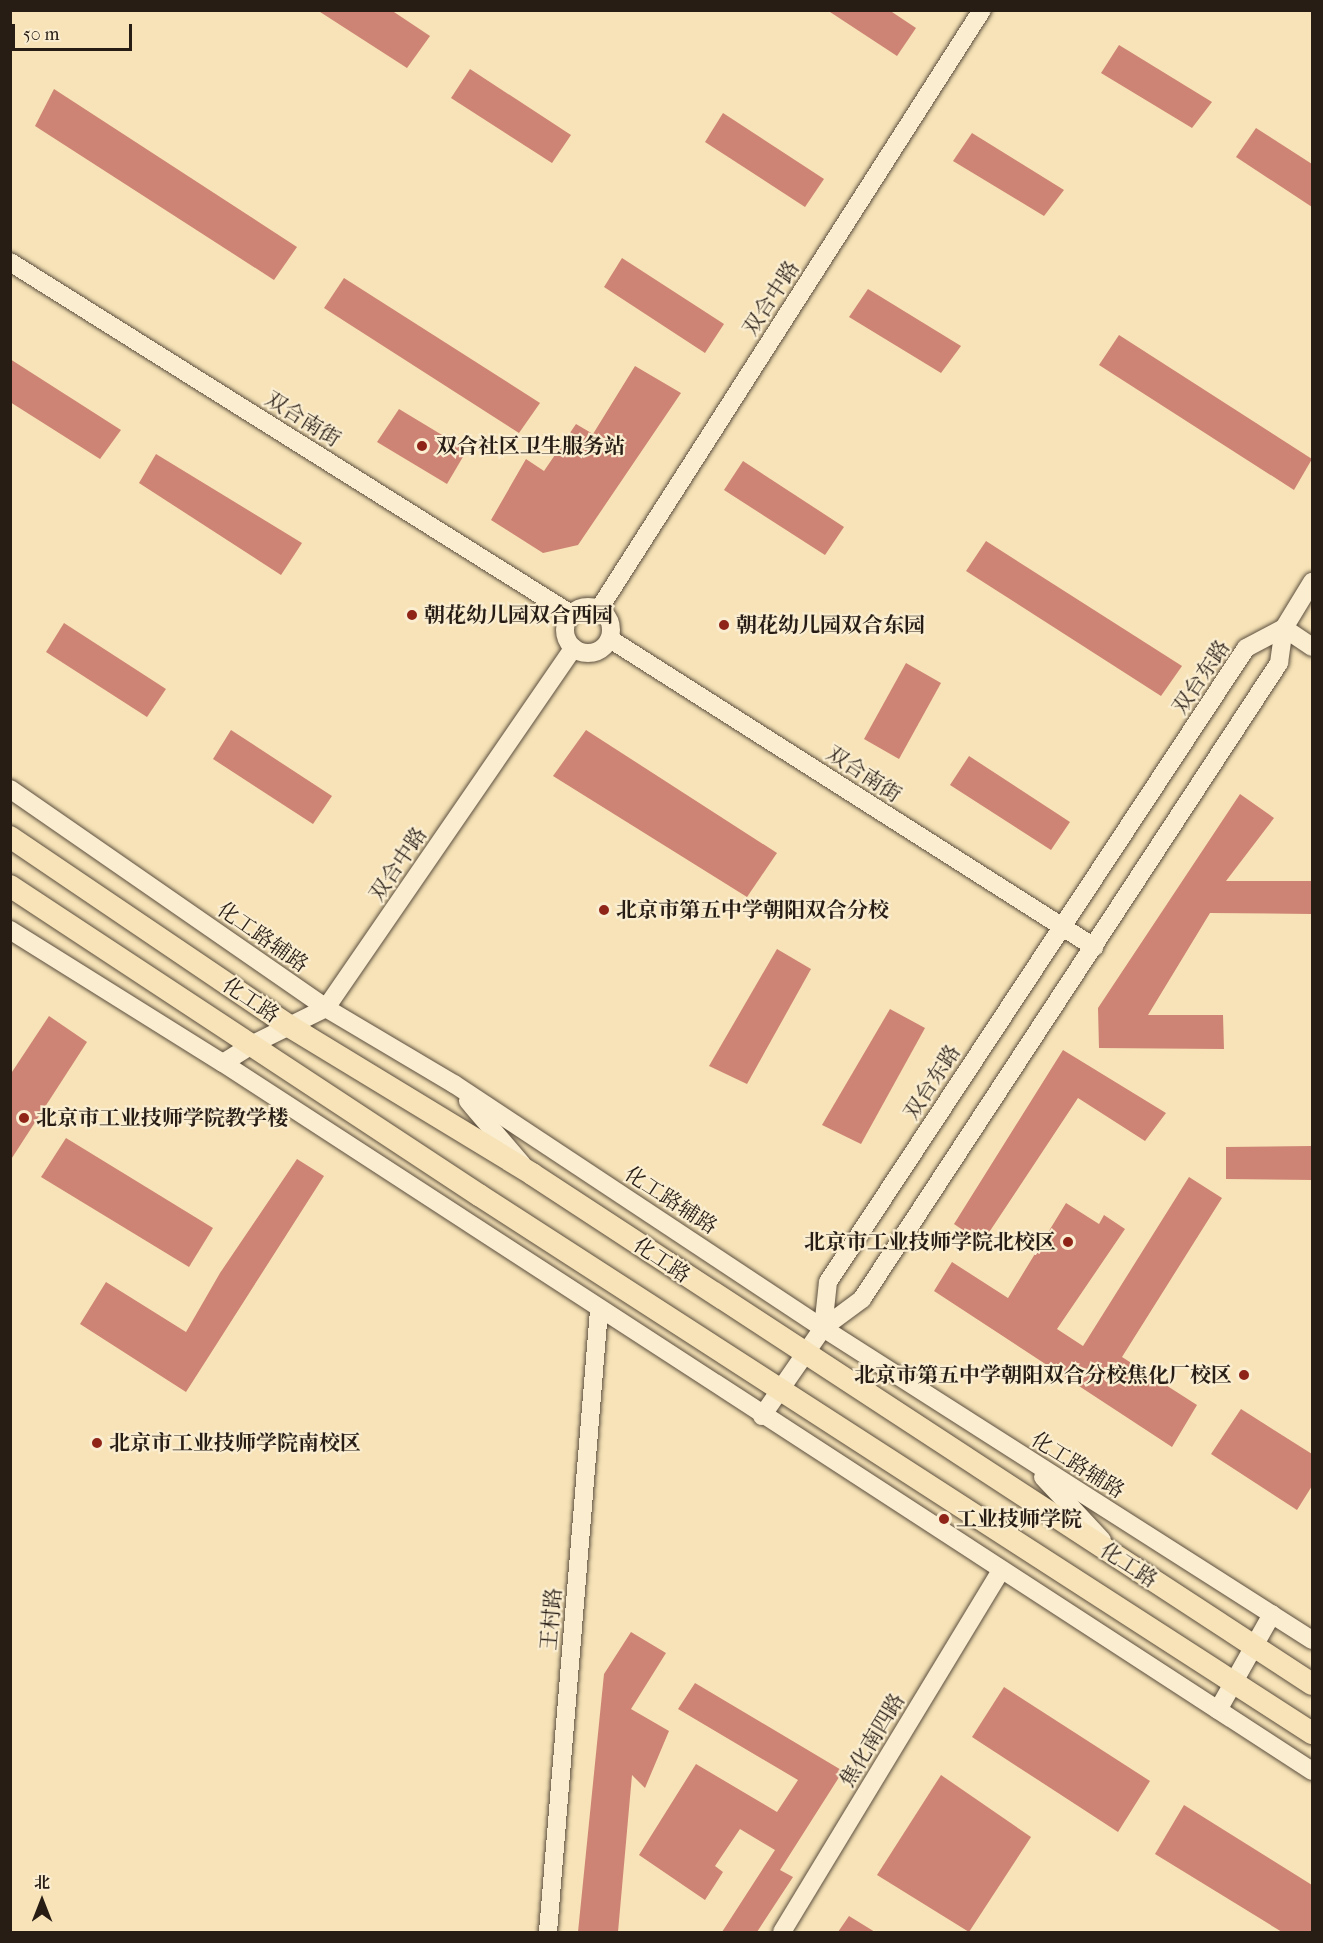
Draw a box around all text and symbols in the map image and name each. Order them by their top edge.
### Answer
scale bar [15,12,135,50]
text: 50 m [23,24,59,45]
street label: 双合中路 [738,256,804,340]
street label: 双合南街 [261,386,345,452]
place label: 双合社区卫生服务站 [436,433,625,459]
marker: 双合社区卫生服务站 [413,437,431,455]
place label: 朝花幼儿园双合西园 [424,602,613,628]
marker: 朝花幼儿园双合西园 [405,608,419,622]
place label: 朝花幼儿园双合东园 [736,612,925,638]
marker: 朝花幼儿园双合东园 [717,618,731,632]
street label: 双台东路 [1167,635,1235,719]
street label: 双合南街 [822,741,906,807]
street label: 双合中路 [364,822,432,906]
street label: 化工路辅路 [213,897,313,977]
place label: 北京市第五中学朝阳双合分校 [616,897,889,923]
marker: 北京市第五中学朝阳双合分校 [597,903,611,917]
street label: 化工路 [218,972,284,1028]
street label: 双台东路 [899,1040,965,1124]
place label: 北京市工业技师学院教学楼 [36,1105,288,1131]
marker: 北京市工业技师学院教学楼 [17,1111,31,1125]
street label: 化工路辅路 [620,1161,722,1239]
place label: 北京市工业技师学院北校区 [804,1229,1056,1255]
street label: 化工路 [629,1232,695,1288]
marker: 北京市工业技师学院北校区 [1061,1235,1075,1249]
place label: 北京市第五中学朝阳双合分校焦化厂校区 [854,1362,1232,1388]
marker: 北京市第五中学朝阳双合分校焦化厂校区 [1237,1368,1251,1382]
street label: 化工路辅路 [1027,1426,1129,1504]
place label: 北京市工业技师学院南校区 [109,1430,361,1456]
marker: 北京市工业技师学院南校区 [90,1436,104,1450]
place label: 工业技师学院 [956,1506,1082,1532]
marker: 工业技师学院 [937,1512,951,1526]
street label: 化工路 [1096,1537,1162,1593]
street label: 王村路 [536,1587,566,1651]
street label: 焦化南四路 [834,1689,910,1791]
north arrow [12,1871,72,1931]
text: 北 [34,1873,50,1892]

